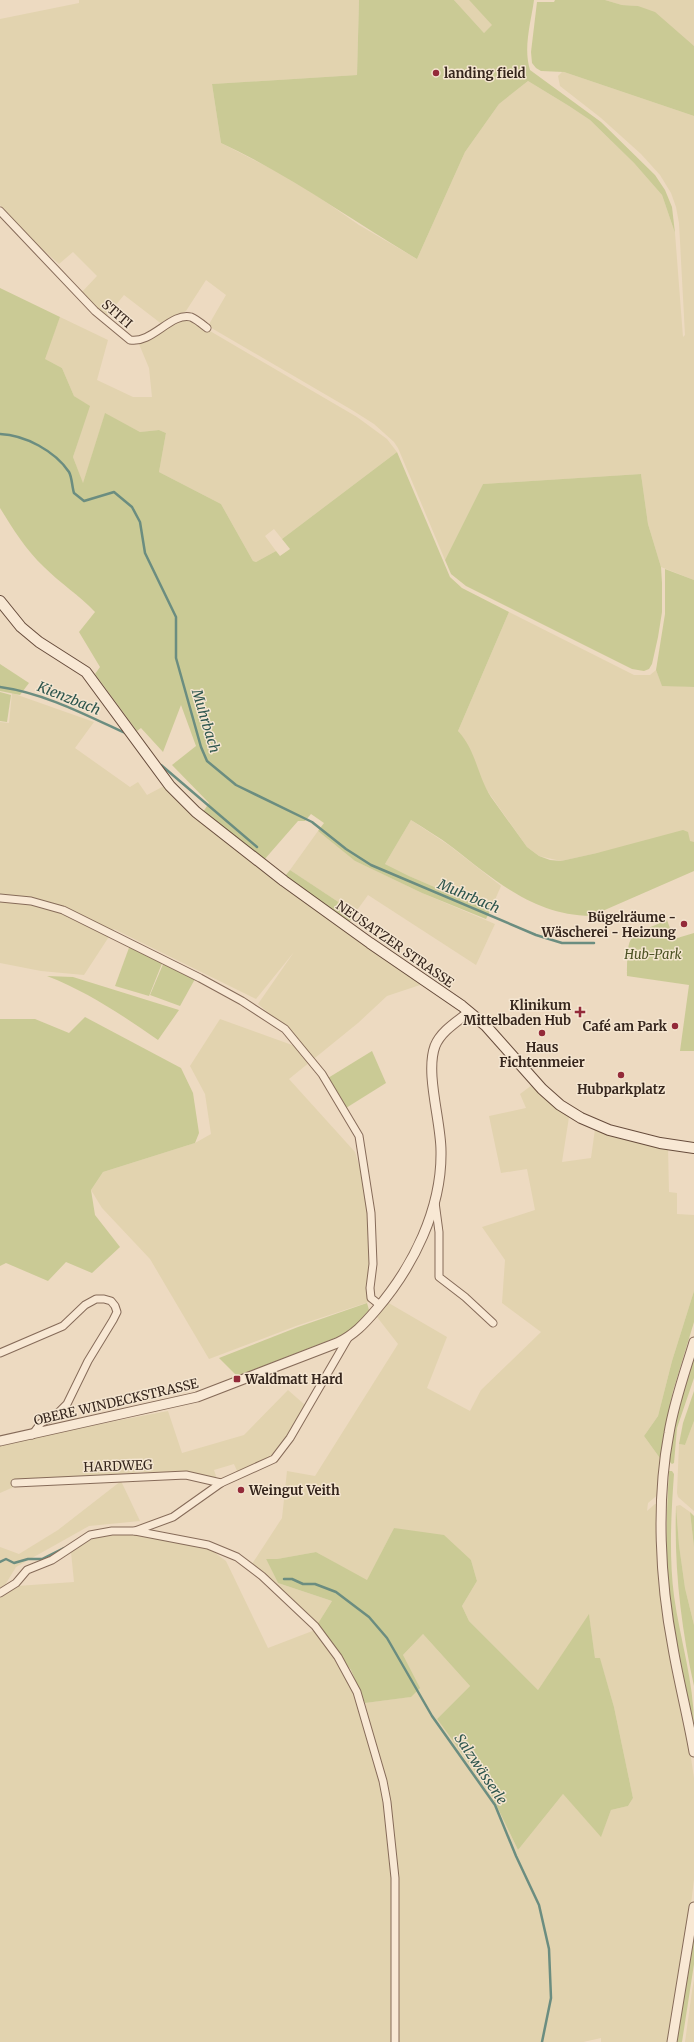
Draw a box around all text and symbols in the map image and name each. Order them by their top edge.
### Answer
place label: landing field [444,65,526,82]
marker: landing field [431,68,441,78]
street label: STITI [98,296,136,332]
water label: Kienzbach [34,677,103,719]
water label: Muhrbach [188,686,224,755]
water label: Muhrbach [434,875,503,917]
street label: NEUSATZER STRASSE [333,897,458,992]
place label: Bügelräume - Wäscherei - Heizung [541,909,676,941]
marker: Bügelräume - Wäscherei - Heizung [679,919,689,929]
park label: Hub-Park [623,946,682,963]
place label: Klinikum Mittelbaden Hub [463,997,571,1029]
marker: Klinikum Mittelbaden Hub [574,1006,586,1018]
place label: Café am Park [583,1018,668,1035]
marker: Café am Park [670,1021,680,1031]
marker: Haus Fichtenmeier [537,1028,547,1038]
place label: Haus Fichtenmeier [499,1039,585,1071]
marker: Hubparkplatz [616,1070,626,1080]
place label: Hubparkplatz [577,1081,665,1098]
place label: Waldmatt Hard [244,1371,343,1388]
marker: Waldmatt Hard [232,1374,242,1384]
street label: OBERE WINDECKSTRASSE [32,1375,201,1429]
street label: HARDWEG [83,1456,154,1476]
place label: Weingut Veith [248,1482,340,1499]
marker: Weingut Veith [236,1485,246,1495]
water label: Salzwässerle [451,1730,511,1808]

